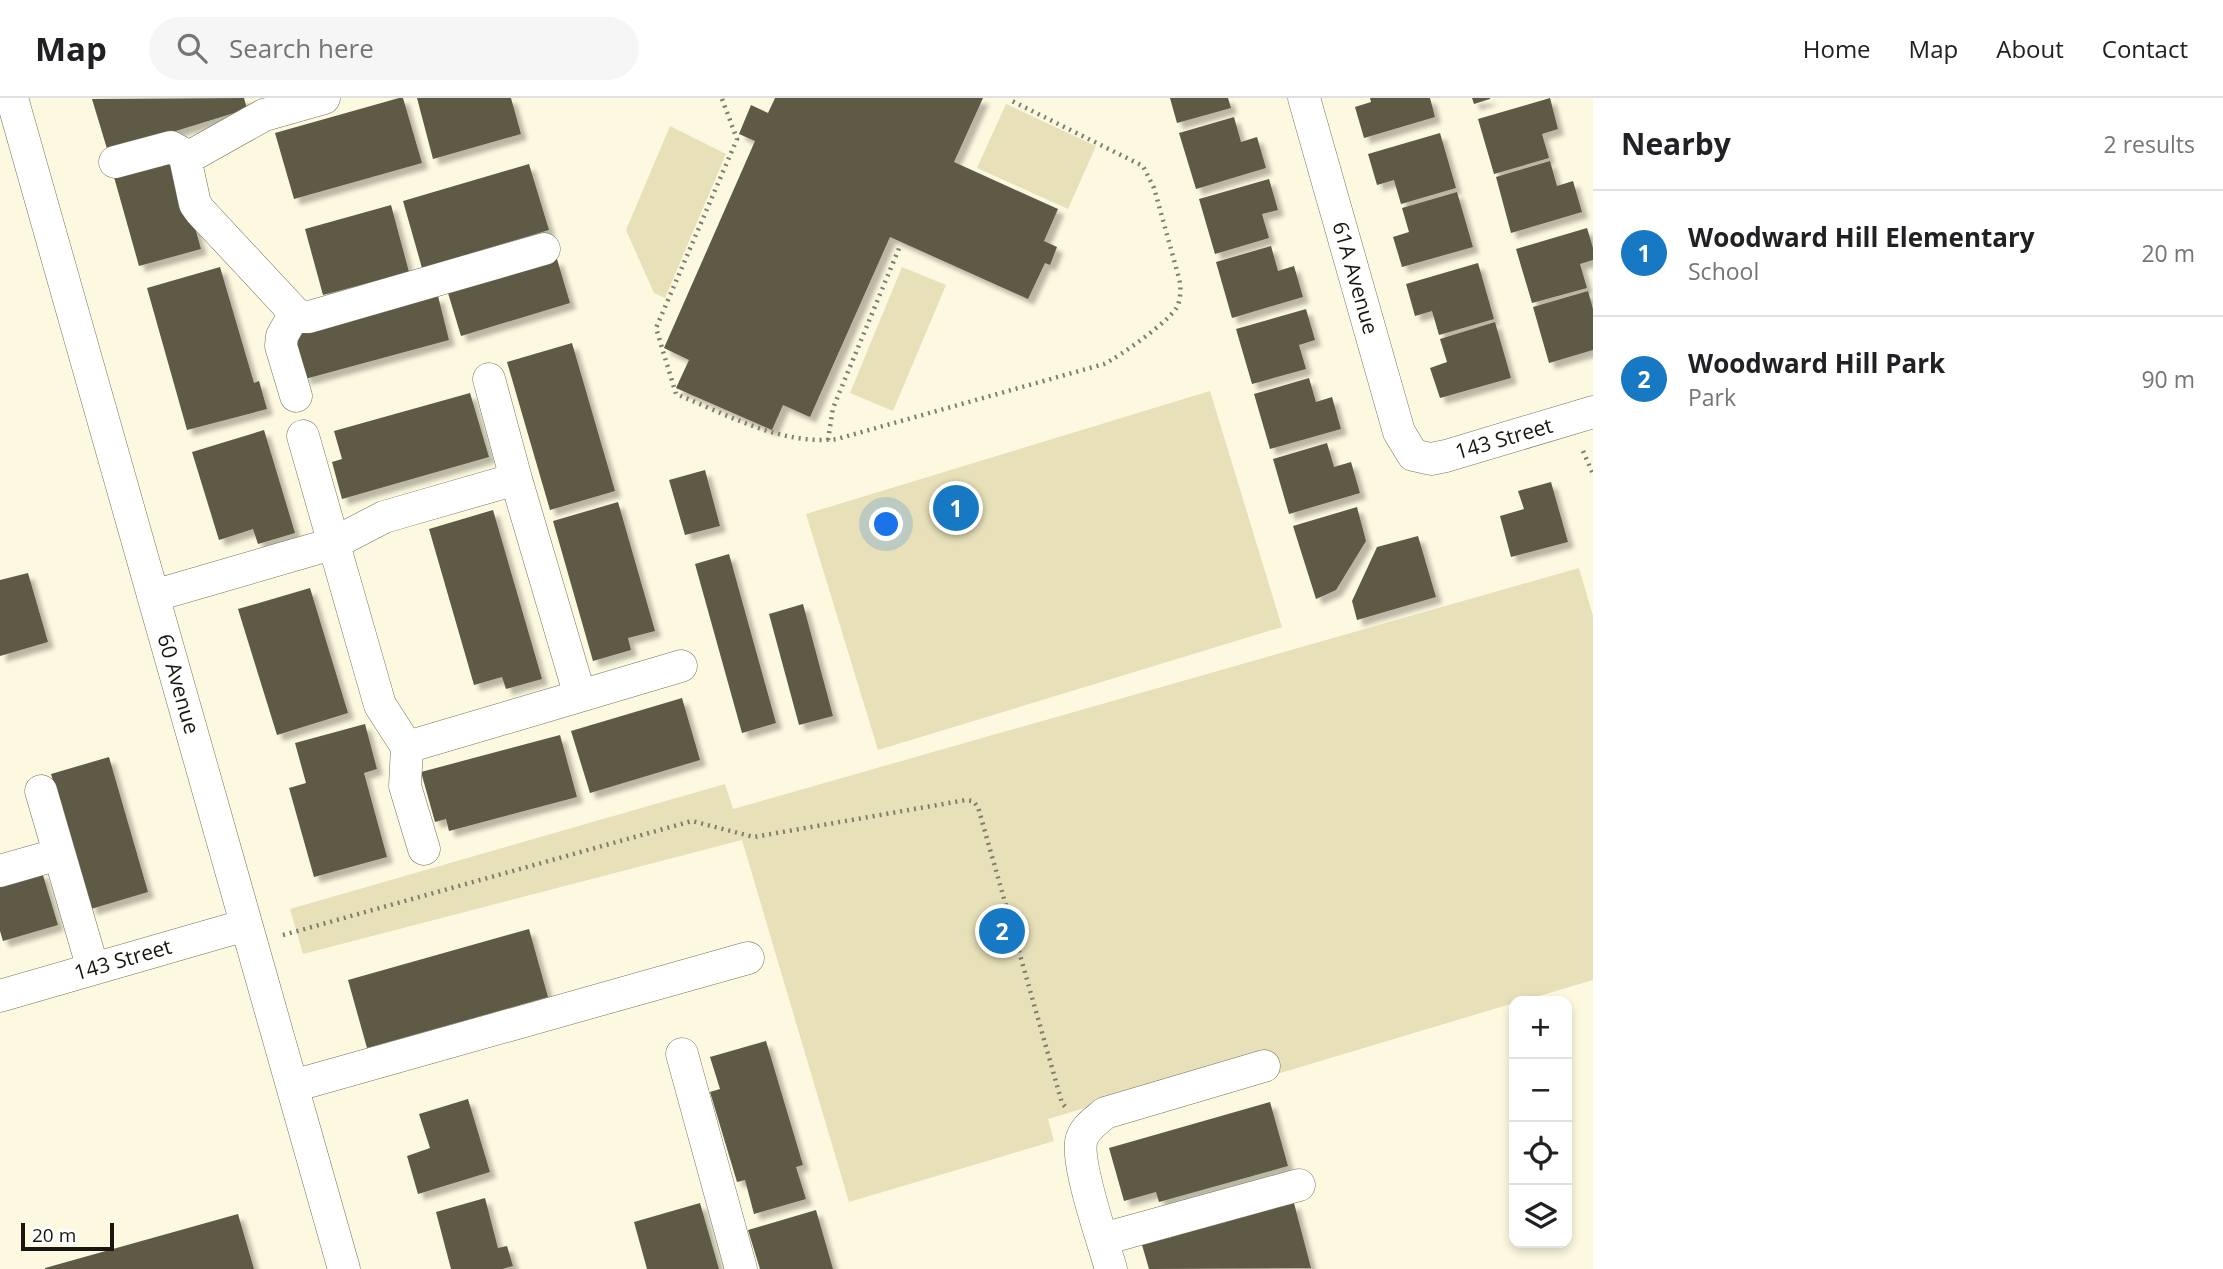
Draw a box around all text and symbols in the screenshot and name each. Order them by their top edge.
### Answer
search box [149,17,639,80]
text: Map [35,26,107,71]
icon: search [173,29,211,67]
text: Search here [229,30,374,66]
text: Home [1803,32,1871,65]
text: Map [1909,32,1958,65]
text: About [1996,32,2064,65]
text: Contact [2102,32,2188,65]
text: Nearby [1621,123,1731,164]
text: 2 results [2104,128,2195,160]
street label: 61A Avenue [1327,218,1385,337]
text: Woodward Hill Elementary [1688,219,2035,255]
text: 1 [1637,237,1651,269]
text: 20 m [2141,237,2195,269]
text: School [1688,255,1759,287]
text: Woodward Hill Park [1688,345,1945,381]
text: 2 [1637,363,1651,395]
text: 90 m [2141,363,2195,395]
text: Park [1688,381,1736,413]
street label: 143 Street [1452,411,1556,465]
pin: 1 [933,482,979,534]
your location [869,507,903,541]
street label: 60 Avenue [151,631,207,737]
pin: 2 [979,905,1025,957]
street label: 143 Street [71,932,175,986]
map controls [1509,996,1572,1248]
button: + [1509,996,1572,1059]
button: − [1509,1059,1572,1122]
button: locate [1509,1122,1572,1185]
button: layers [1509,1185,1572,1248]
scale bar [21,1220,114,1252]
text: 20 m [32,1222,76,1248]

